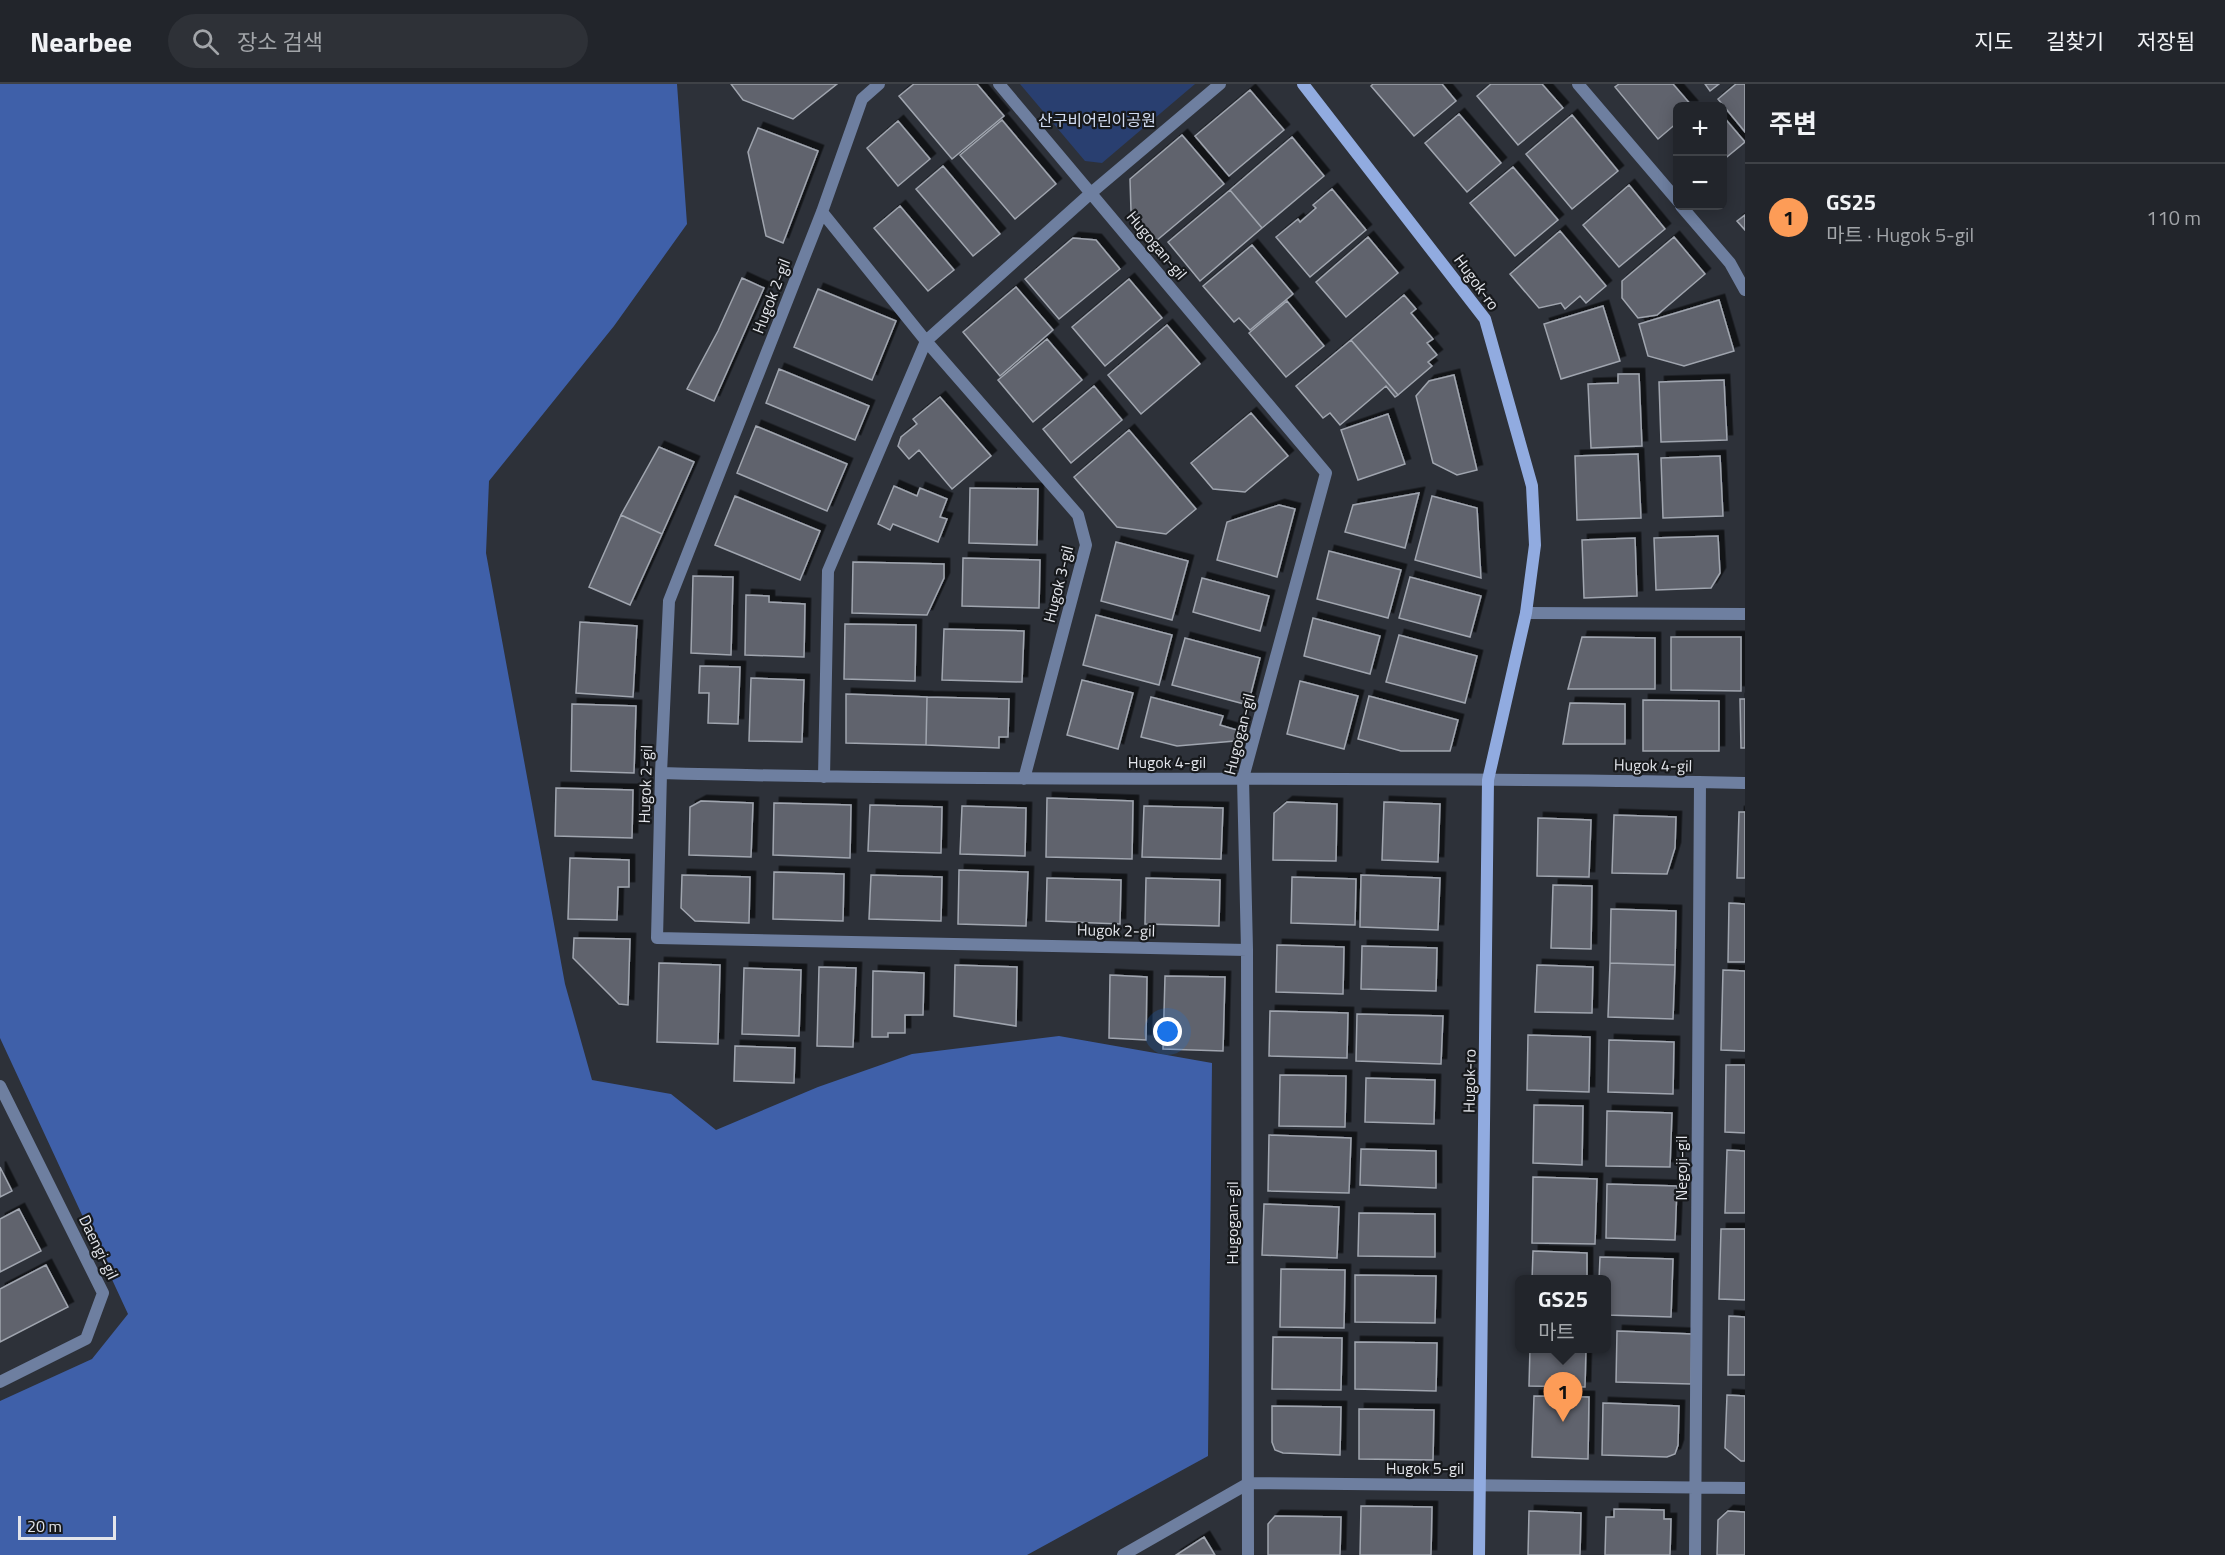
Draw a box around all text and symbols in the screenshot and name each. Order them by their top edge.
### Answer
search box [168,14,588,68]
text: Nearbee [30,20,132,63]
icon: search [189,25,222,58]
text: 장소 검색 [237,25,323,59]
text: 지도 [1974,25,2013,57]
text: 길찾기 [2046,25,2104,57]
text: 저장됨 [2137,25,2195,57]
map controls [1673,102,1727,210]
button: + [1673,102,1727,156]
text: 주변 [1769,104,1817,143]
park label: 산구비어린이공원 [1038,108,1156,132]
button: − [1673,156,1727,210]
text: GS25 [1826,185,1876,219]
text: 1 [1783,202,1794,233]
text: 110 m [2146,202,2201,233]
street label: Hugogan-gil [1121,205,1193,285]
text: 마트 · Hugok 5-gil [1826,219,1974,250]
street label: Hugok-ro [1449,249,1505,315]
street label: Hugok 2-gil [746,255,796,337]
street label: Hugok 3-gil [1037,543,1079,625]
street label: Hugogan-gil [1217,691,1261,777]
street label: Hugok 2-gil [632,744,658,824]
street label: Hugok 4-gil [1128,750,1206,774]
street label: Hugok 4-gil [1614,752,1692,778]
street label: Hugok 2-gil [1077,917,1155,943]
your location [1153,1017,1182,1046]
street label: Hugok-ro [1456,1049,1482,1113]
street label: Negoji-gil [1669,1136,1693,1200]
street label: Hugogan-gil [1220,1181,1244,1265]
street label: Daengi-gil [73,1211,125,1283]
popup [1515,1275,1611,1353]
text: GS25 [1538,1282,1588,1316]
text: 마트 [1538,1316,1575,1347]
pin: 1 [1544,1372,1582,1422]
street label: Hugok 5-gil [1386,1456,1464,1480]
scale bar [18,1513,116,1540]
text: 20 m [27,1514,62,1538]

